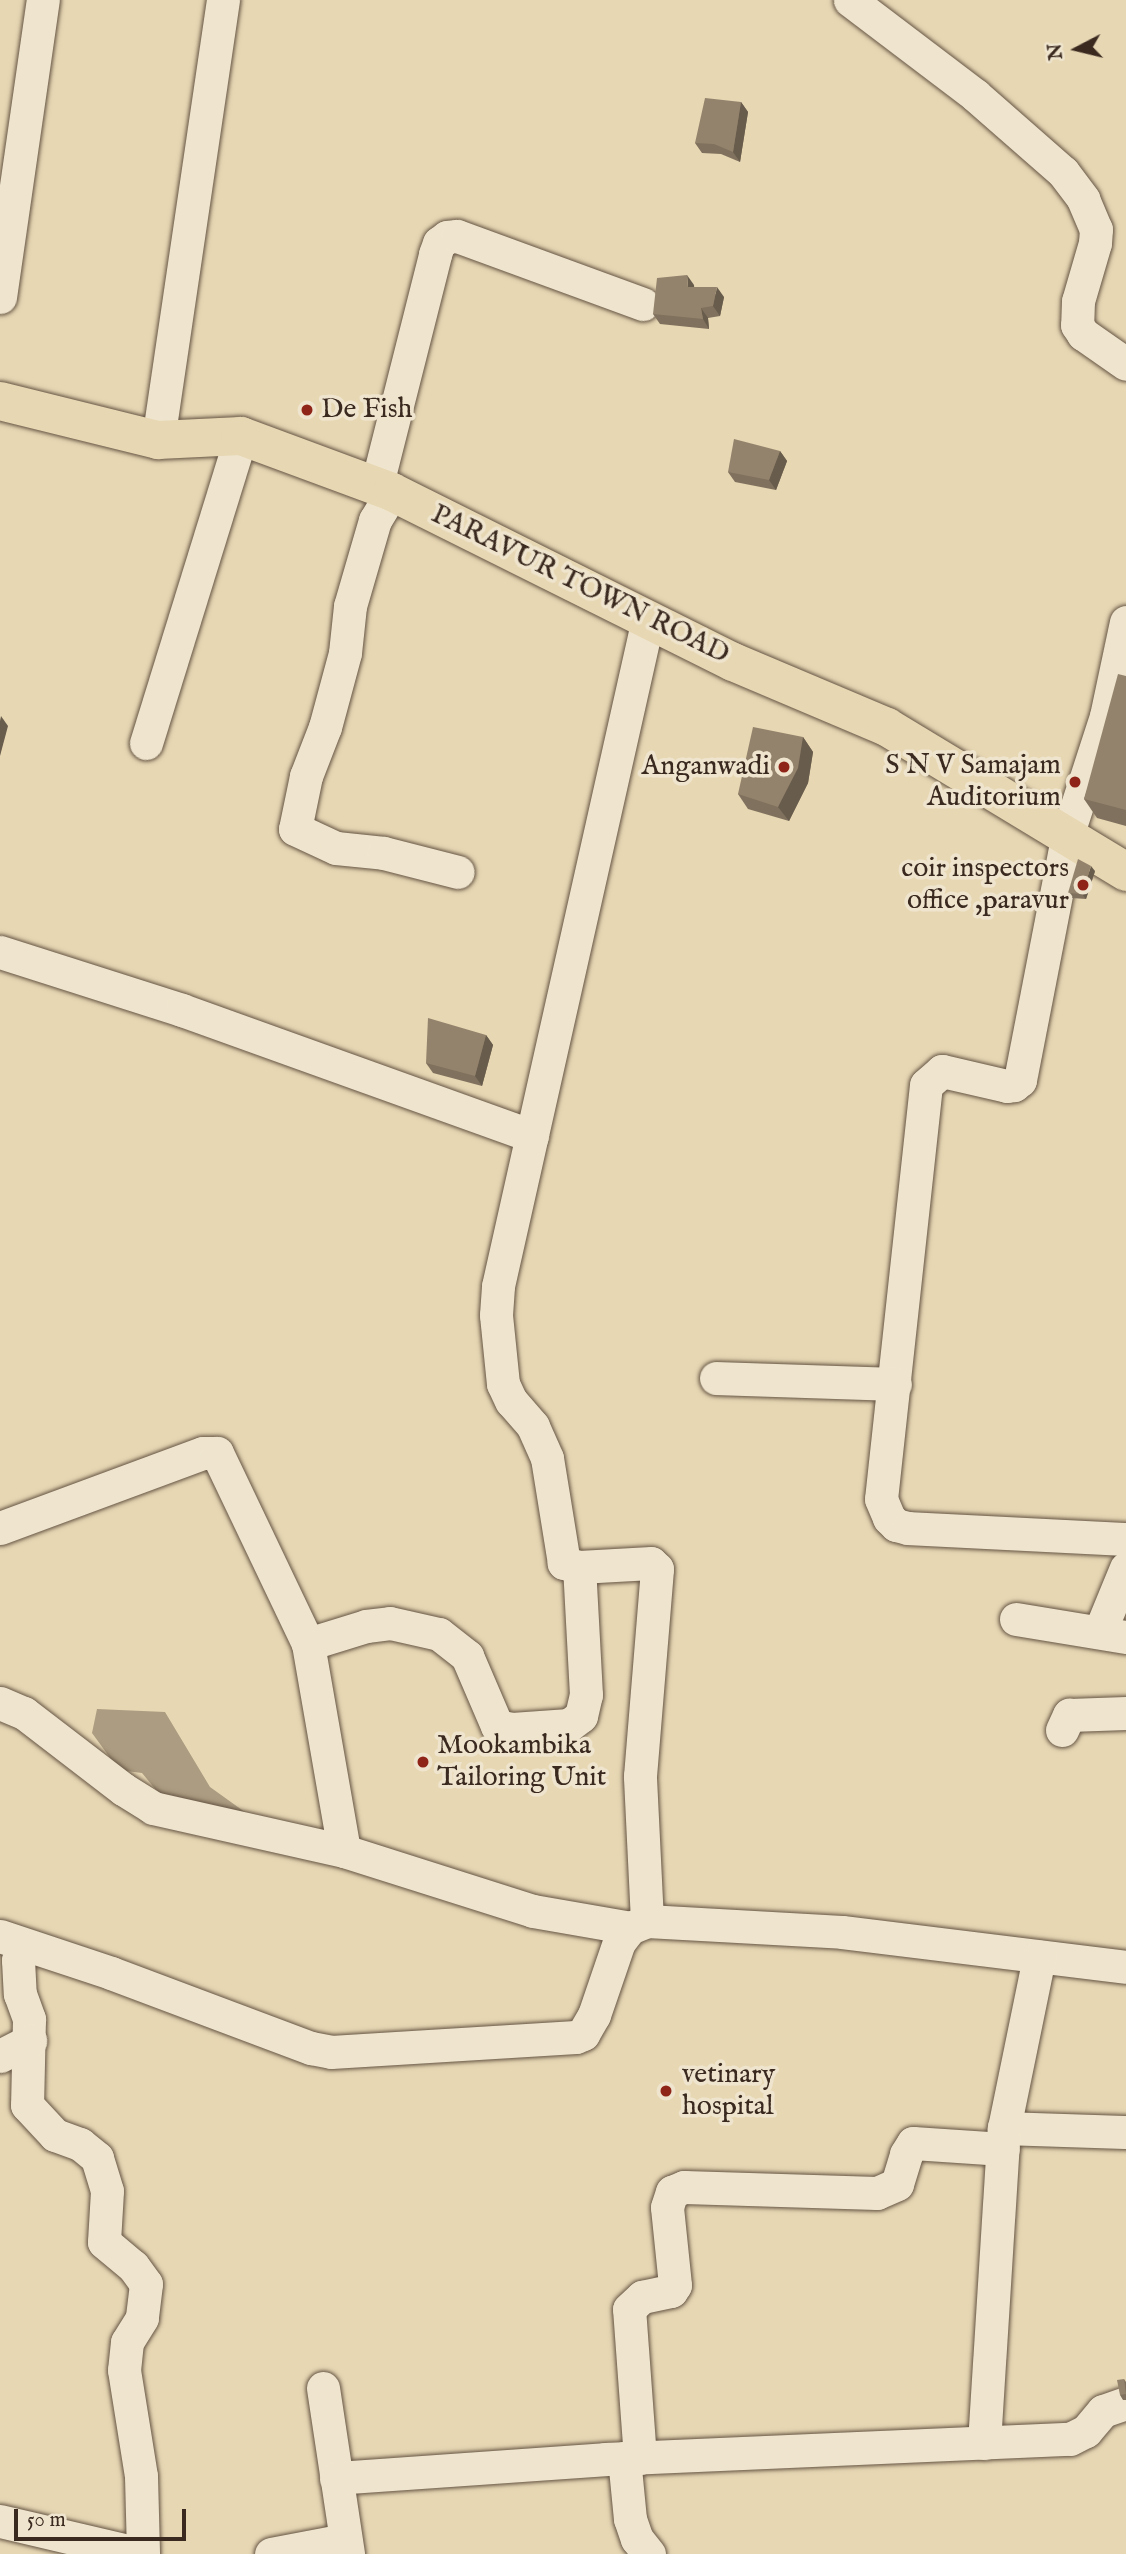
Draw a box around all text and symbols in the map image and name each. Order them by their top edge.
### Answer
north arrow [1042,14,1112,84]
text: N [1043,42,1069,61]
place label: De Fish [321,393,412,427]
marker: De Fish [299,402,315,418]
street label: PARAVUR TOWN ROAD [425,498,735,672]
place label: S N V Samajam Auditorium [885,749,1061,815]
place label: Anganwadi [641,750,770,784]
marker: Anganwadi [776,759,792,775]
marker: S N V Samajam Auditorium [1067,774,1083,790]
place label: coir inspectors office ,paravur [901,852,1069,918]
marker: coir inspectors office ,paravur [1075,877,1091,893]
place label: Mookambika Tailoring Unit [437,1729,606,1795]
marker: Mookambika Tailoring Unit [415,1754,431,1770]
place label: vetinary hospital [682,2058,775,2124]
marker: vetinary hospital [656,2081,676,2101]
scale bar [18,2494,189,2538]
text: 50 m [27,2507,66,2534]

